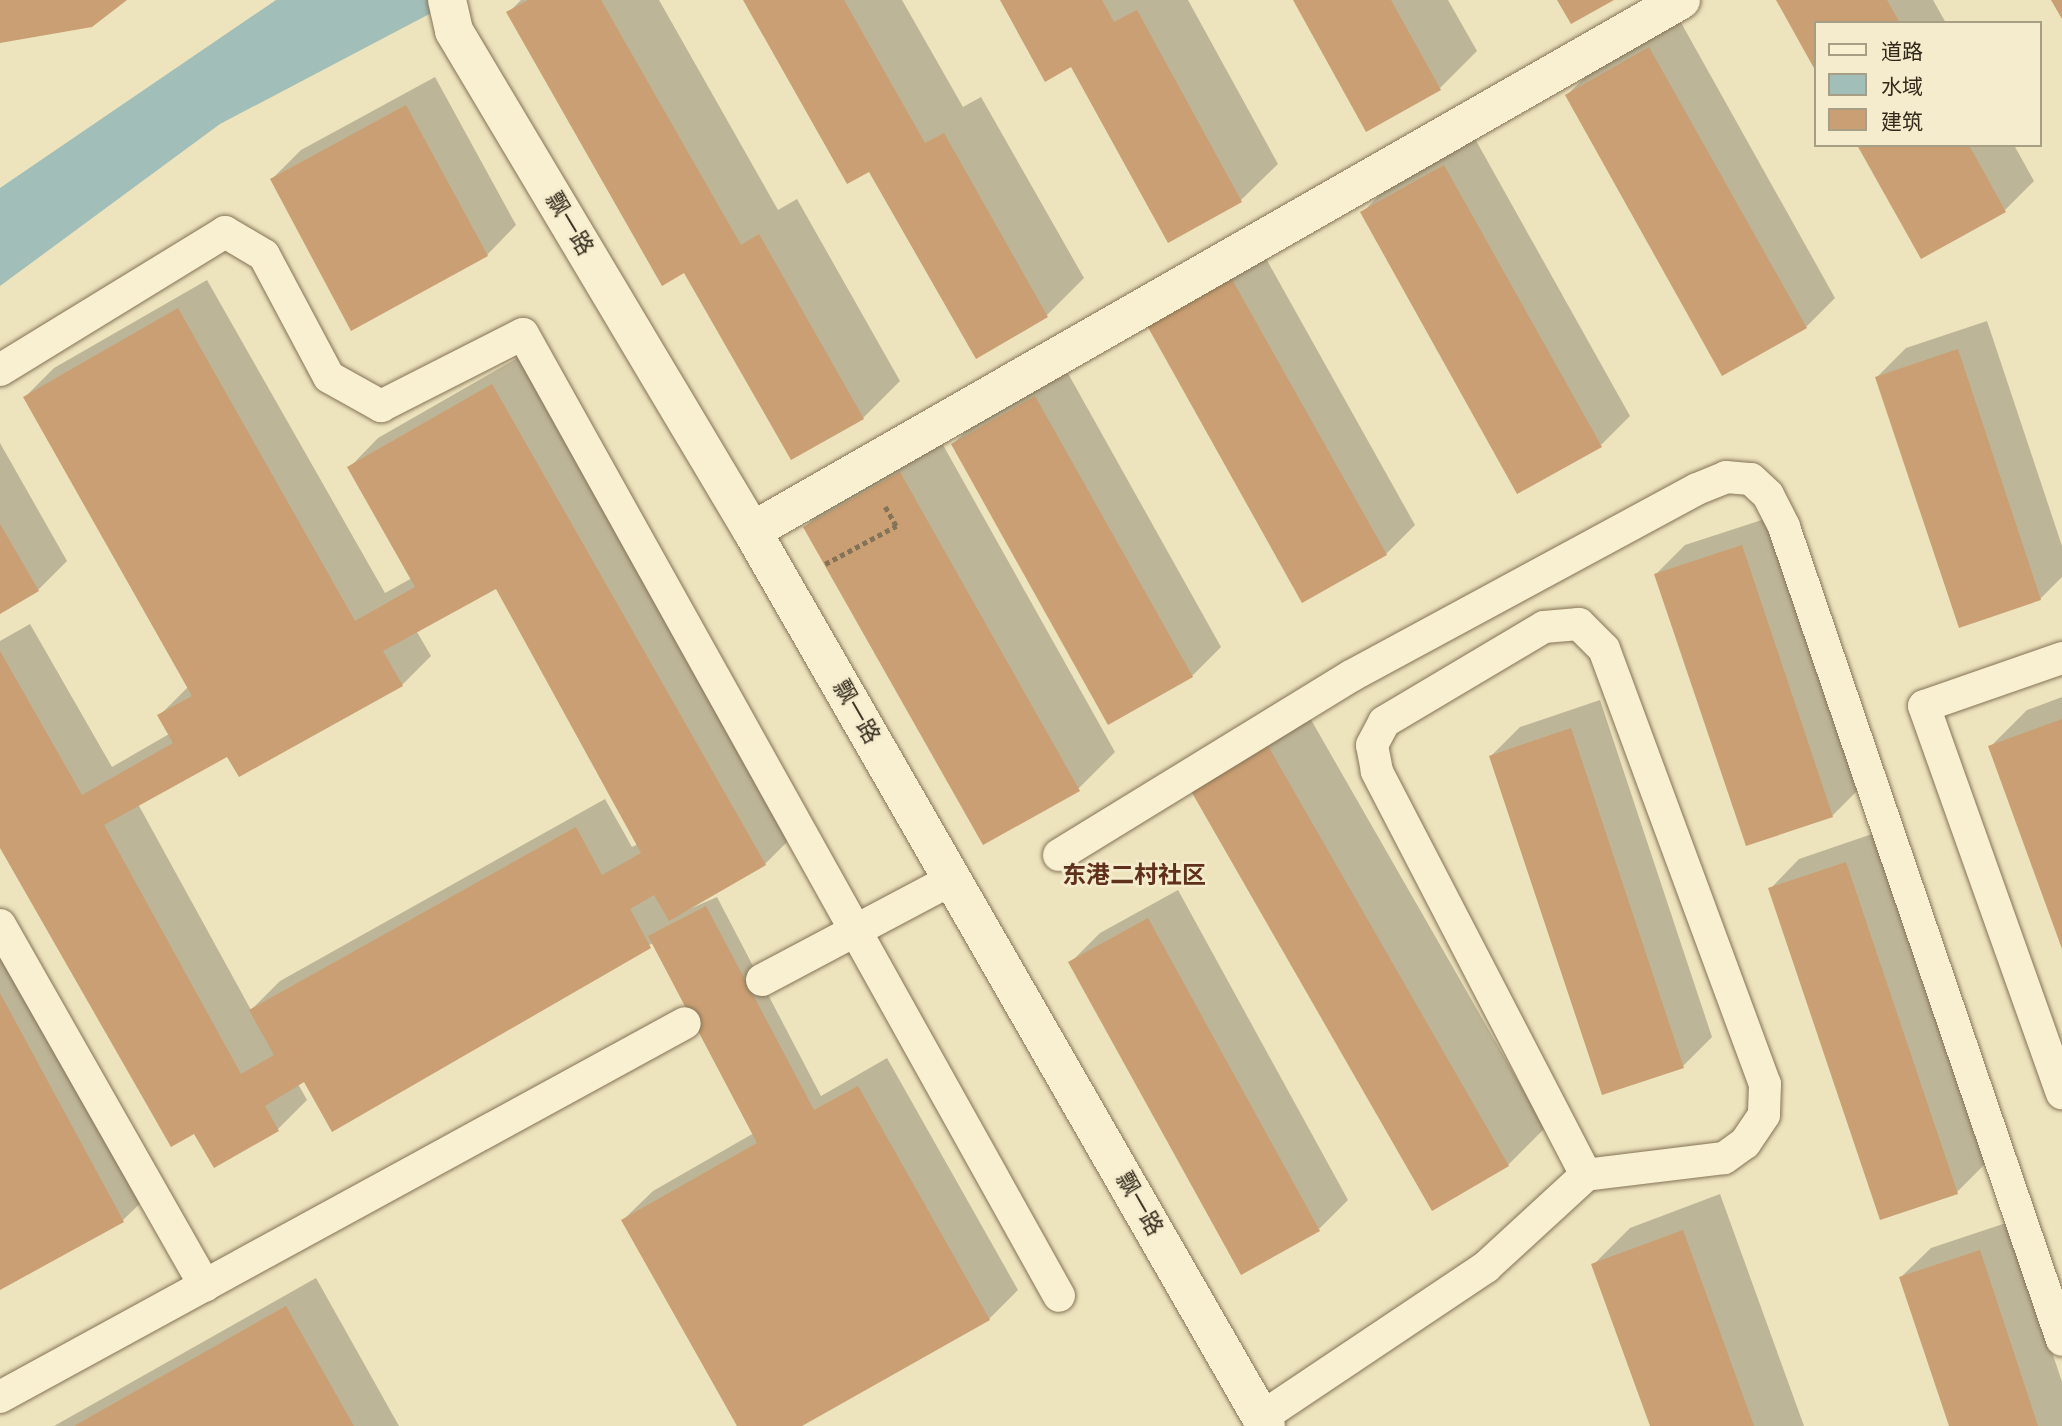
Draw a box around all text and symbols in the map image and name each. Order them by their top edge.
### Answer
legend [1814,21,2041,147]
text: 道路 [1881,40,1923,64]
text: 水域 [1881,75,1923,99]
text: 建筑 [1881,110,1923,134]
street label: 飘一路 [539,187,599,261]
street label: 飘一路 [827,675,885,749]
district label: 东港二村社区 [1062,862,1206,890]
street label: 飘一路 [1110,1167,1168,1241]

